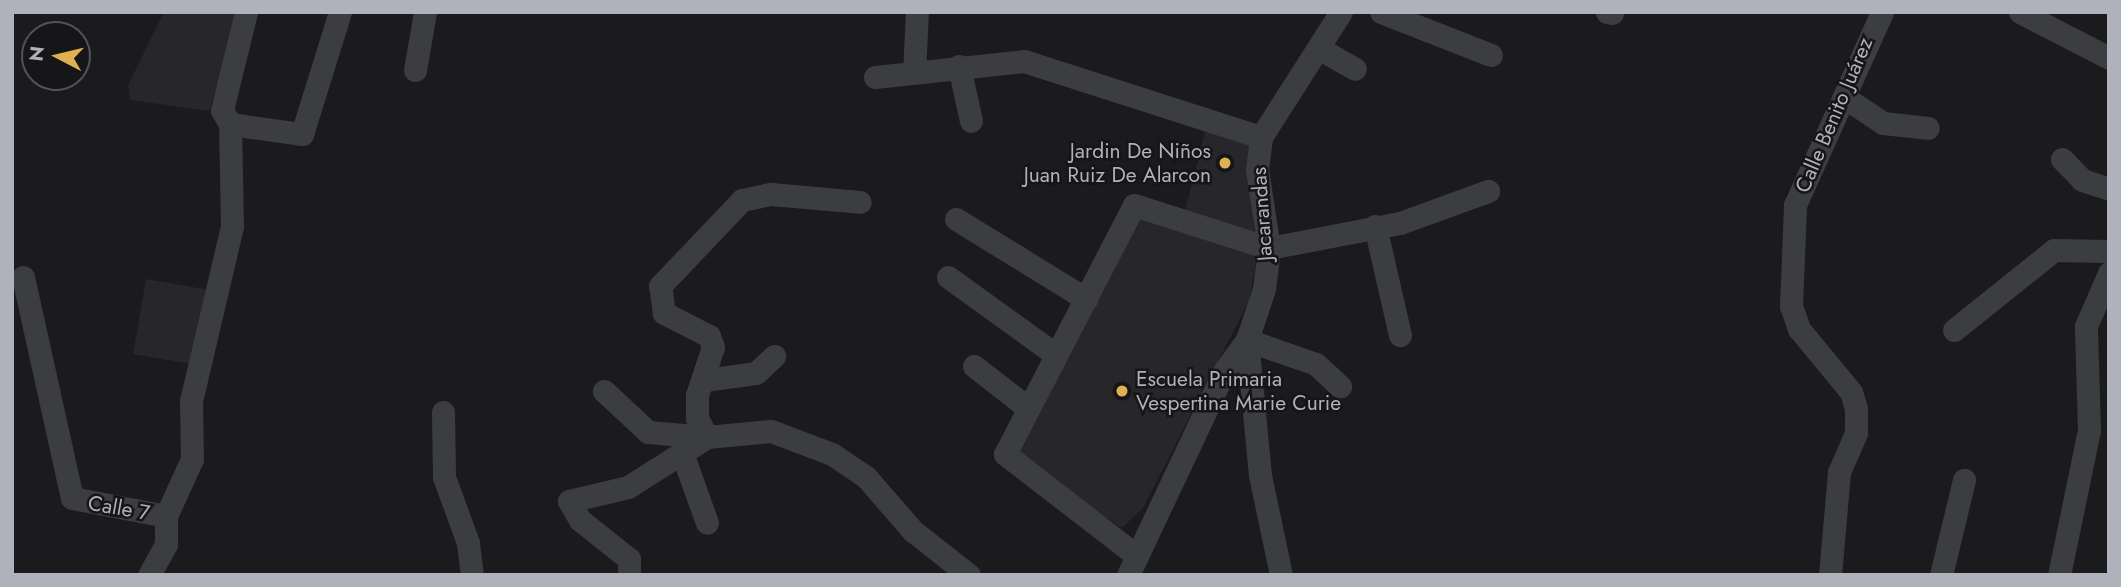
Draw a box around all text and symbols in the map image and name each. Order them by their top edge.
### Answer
north arrow [21,21,91,91]
street label: Calle Benito Juárez [1790,33,1878,197]
text: N [22,44,51,63]
place label: Jardin De Niños Juan Ruiz De Alarcon [1024,138,1211,188]
marker: Jardin De Niños Juan Ruiz De Alarcon [1217,155,1233,171]
street label: Jacarandas [1246,166,1278,262]
place label: Escuela Primaria Vespertina Marie Curie [1136,366,1341,416]
marker: Escuela Primaria Vespertina Marie Curie [1114,383,1130,399]
street label: Calle 7 [86,490,152,526]

